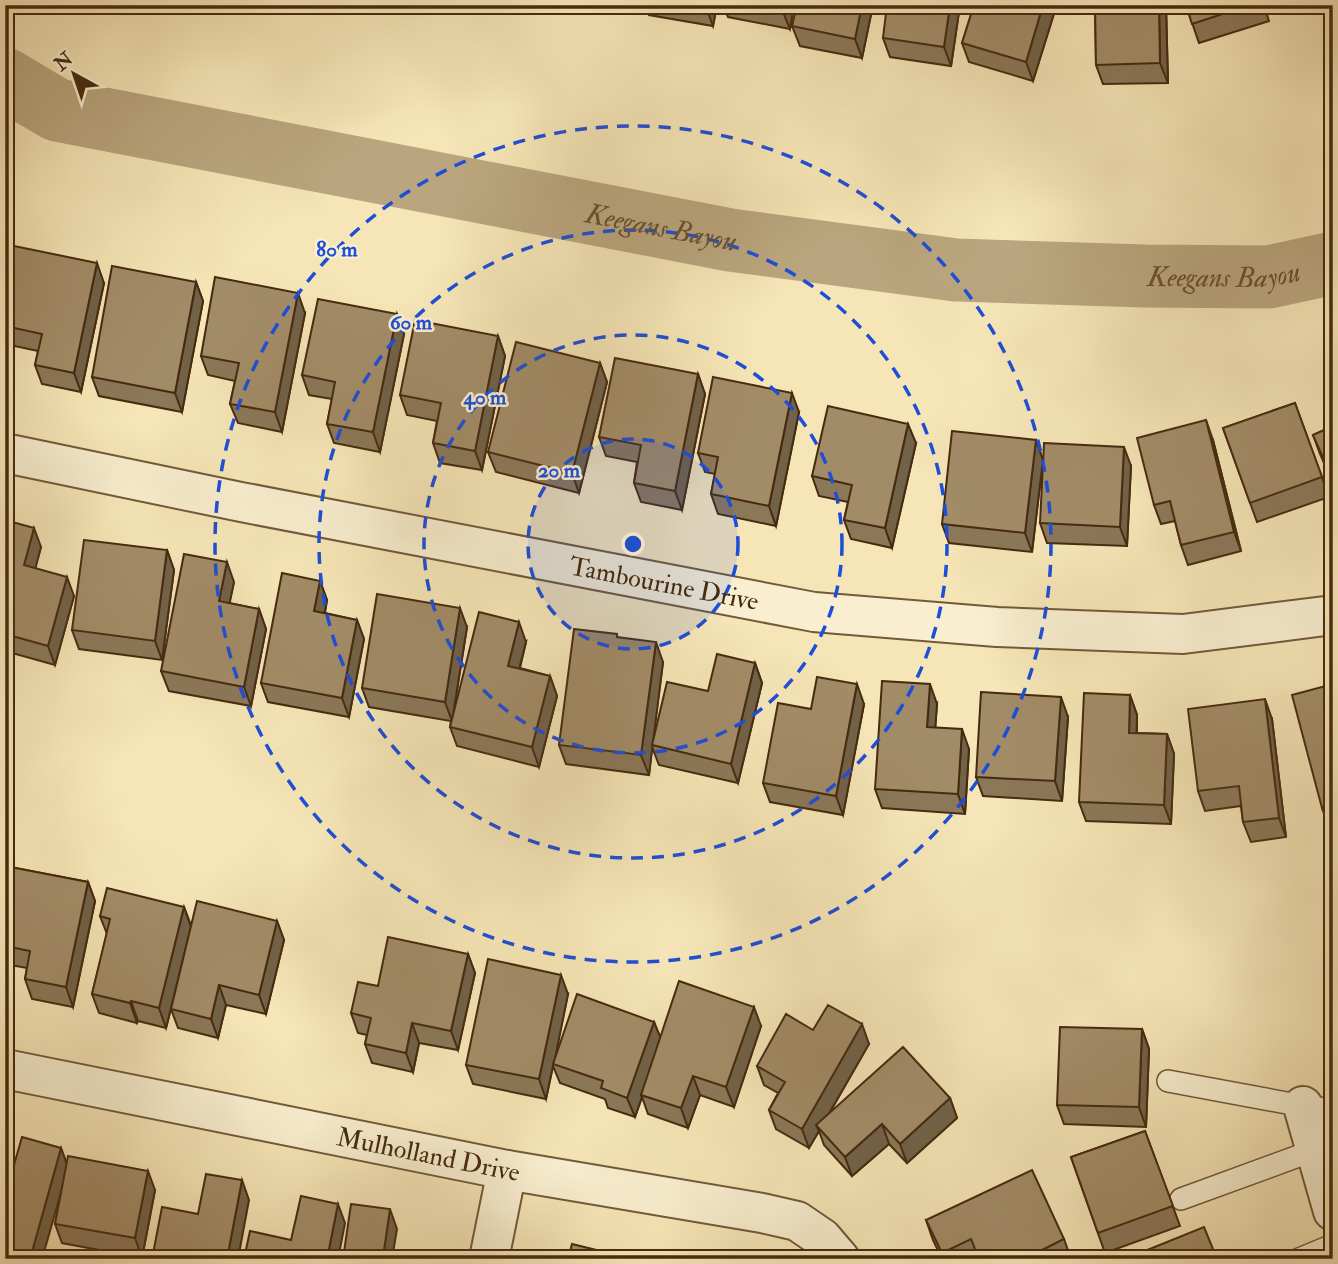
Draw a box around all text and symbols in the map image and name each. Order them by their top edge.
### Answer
north arrow [38,38,108,108]
text: N [49,46,79,77]
water label: Keegans Bayou [581,196,739,260]
text: 80 m [316,236,358,263]
water label: Keegans Bayou [1145,255,1304,297]
text: 60 m [390,309,433,336]
text: 40 m [463,384,507,411]
text: 20 m [538,457,581,484]
centre of rings [621,532,645,556]
street label: Tambourine Drive [567,550,761,618]
street label: Mulholland Drive [334,1121,522,1189]

